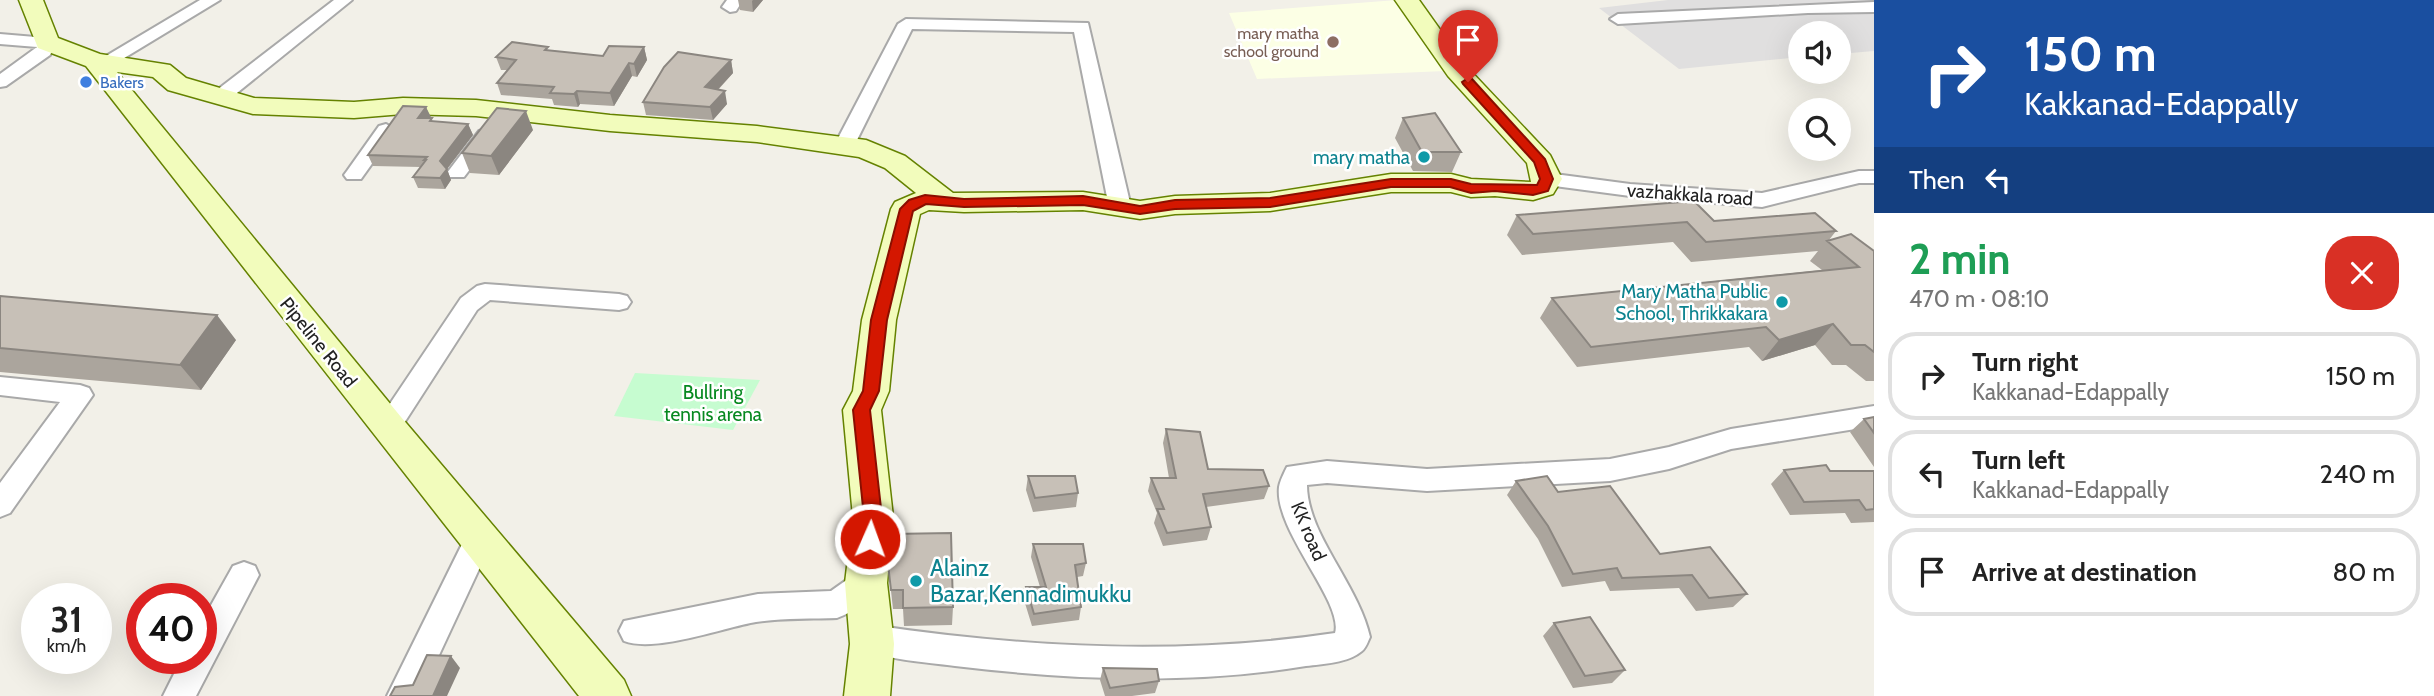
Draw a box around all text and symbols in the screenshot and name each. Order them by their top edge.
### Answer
pin [1438,10,1498,82]
icon: arrive [1449,21,1487,59]
map controls [1788,21,1851,161]
button: sound [1788,21,1851,84]
place label: mary matha school ground [1224,24,1319,61]
text: 150 m [2024,24,2157,83]
icon: right [1909,28,2000,119]
marker: mary matha school ground [1325,34,1341,50]
place label: Bakers [100,73,144,92]
marker: Bakers [78,74,94,90]
text: Kakkanad-Edappally [2024,84,2298,123]
button: search [1788,98,1851,161]
place label: mary matha [1313,146,1410,169]
marker: mary matha [1416,149,1432,165]
icon: left [1979,161,2017,199]
text: Then [1909,164,1965,196]
street label: vazhakkala road [1626,179,1754,210]
text: 2 min [1909,233,2010,285]
button: close [2325,236,2399,310]
place label: Mary Matha Public School, Thrikkakara [1615,280,1768,325]
text: 470 m · 08:10 [1909,285,2049,313]
street label: Pipeline Road [275,293,362,392]
marker: Mary Matha Public School, Thrikkakara [1774,294,1790,310]
text: Turn right [1972,346,2078,378]
icon: right [1913,357,1951,395]
text: 150 m [2326,360,2395,392]
text: Kakkanad-Edappally [1972,378,2169,406]
park label: Bullring tennis arena [664,381,762,426]
text: Turn left [1972,444,2065,476]
icon: left [1913,455,1951,493]
text: 240 m [2320,458,2395,490]
text: Kakkanad-Edappally [1972,476,2169,504]
street label: KK road [1286,498,1331,564]
position arrow [833,502,907,576]
icon: arrive [1913,553,1951,591]
place label: Alainz Bazar,Kennadimukku [930,554,1132,608]
text: Arrive at destination [1972,556,2197,588]
text: 80 m [2332,556,2395,588]
marker: Alainz Bazar,Kennadimukku [908,573,924,589]
speed limit sign: 40 [126,583,217,674]
text: 31 [51,598,82,641]
text: km/h [47,635,86,657]

